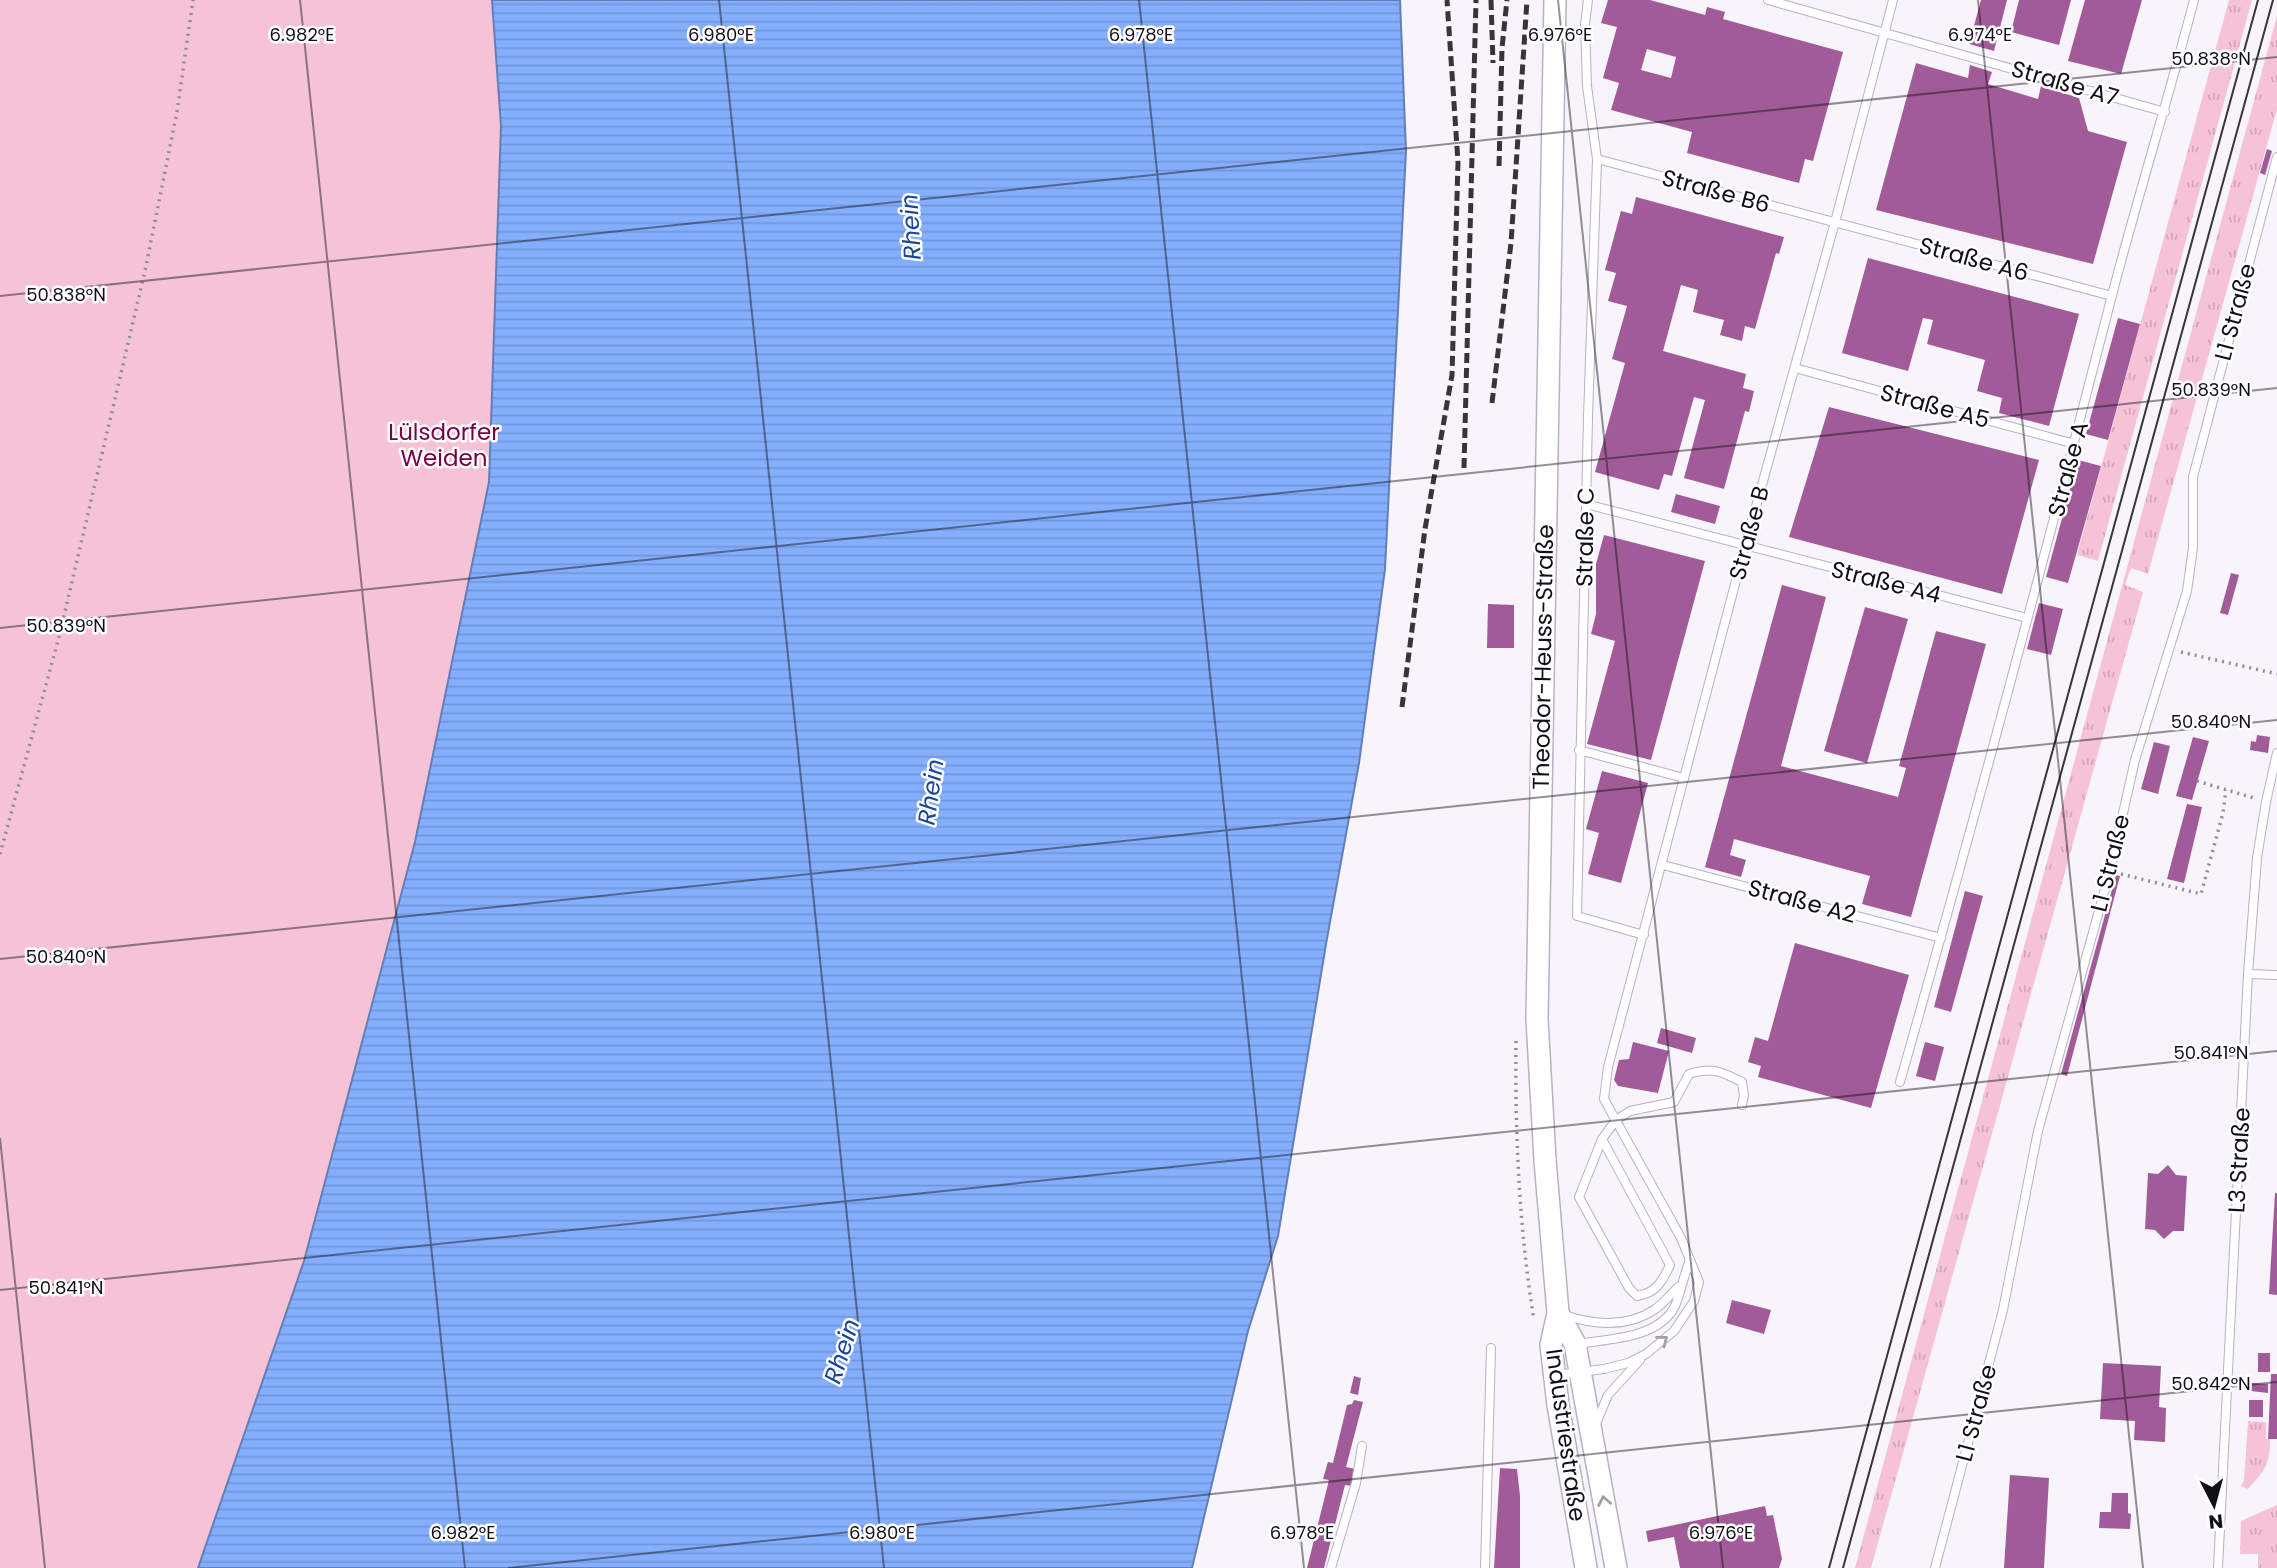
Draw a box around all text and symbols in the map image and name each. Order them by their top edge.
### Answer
text: 6.982°E [270,22,334,47]
text: 6.980°E [688,22,754,47]
text: 6.978°E [1109,22,1173,47]
text: 6.976°E [1528,22,1592,47]
text: 6.974°E [1948,22,2012,47]
text: 50.838°N [2171,46,2251,71]
street label: Straße A7 [2008,52,2122,114]
street label: Straße B6 [1658,161,1774,221]
water label: Rhein [892,193,929,261]
street label: Straße A6 [1916,229,2032,289]
street label: L1 Straße [2207,260,2263,364]
text: 50.838°N [26,282,106,307]
street label: Straße A5 [1877,376,1993,436]
text: 50.839°N [2171,377,2251,402]
park label: Lülsdorfer Weiden [388,416,500,474]
street label: Straße A [2040,418,2096,520]
street label: Straße B [1721,482,1777,584]
street label: Straße C [1568,487,1602,587]
street label: Theodor-Heuss-Straße [1525,524,1561,790]
street label: Straße A4 [1828,553,1944,611]
text: 50.839°N [26,613,106,638]
text: 50.840°N [2171,709,2251,734]
water label: Rhein [910,757,951,827]
street label: L1 Straße [2082,811,2138,915]
street label: Straße A2 [1744,871,1860,931]
text: 50.840°N [26,944,106,969]
text: 50.841°N [2174,1040,2248,1065]
street label: L3 Straße [2220,1106,2258,1214]
text: 50.841°N [29,1275,103,1300]
water label: Rhein [816,1314,867,1387]
one-way arrow [1656,1336,1668,1349]
street label: Industriestraße [1538,1347,1594,1523]
street label: L1 Straße [1948,1361,2004,1465]
text: 50.842°N [2171,1371,2251,1396]
north arrow [2179,1470,2249,1540]
one-way arrow [1597,1495,1612,1507]
text: N [2207,1507,2224,1536]
text: 6.982°E [431,1520,495,1545]
text: 6.980°E [849,1520,915,1545]
text: 6.978°E [1270,1520,1334,1545]
text: 6.976°E [1689,1520,1753,1545]

